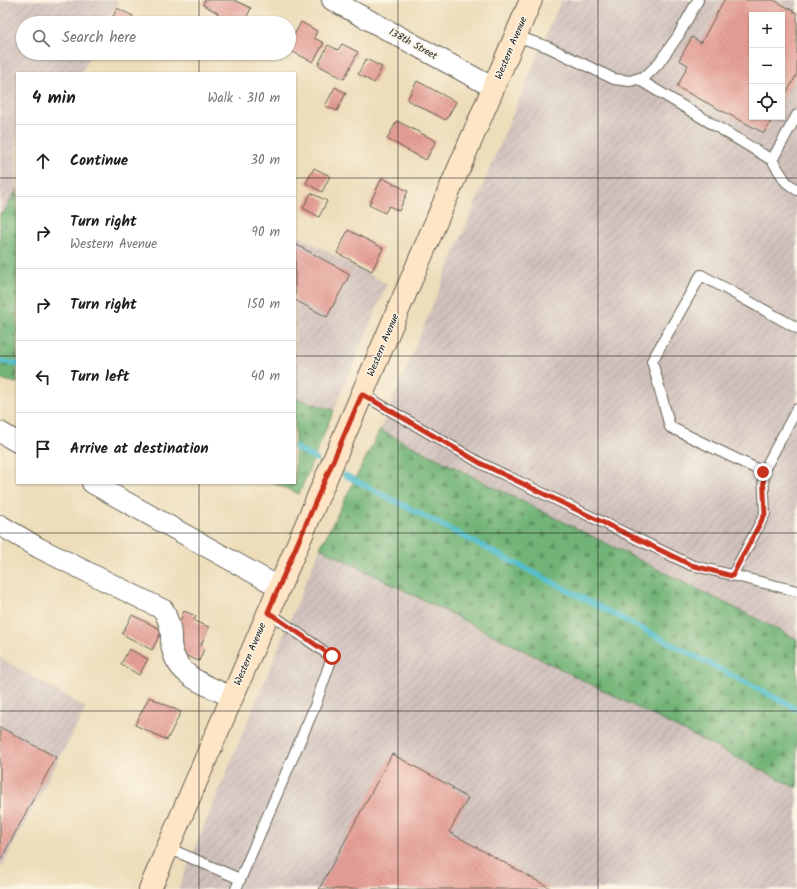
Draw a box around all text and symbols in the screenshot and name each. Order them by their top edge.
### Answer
map controls [749,12,785,120]
button: + [749,12,785,48]
street label: Western Avenue [491,14,532,82]
search box [16,16,296,60]
street label: 138th Street [386,24,440,64]
text: Search here [62,26,136,50]
icon: search [30,27,52,49]
button: − [749,48,785,84]
button: locate [749,84,785,120]
text: 4 min [32,85,76,112]
text: Walk · 310 m [207,88,280,109]
text: Continue [70,149,128,173]
icon: ahead [32,150,54,172]
text: 30 m [251,150,280,171]
text: Turn right [70,210,137,234]
icon: right [32,222,54,244]
text: 90 m [252,222,280,243]
text: Western Avenue [70,234,157,255]
text: Turn right [70,293,137,317]
icon: right [32,294,54,316]
text: 150 m [247,294,280,315]
street label: Western Avenue [363,311,404,379]
text: Turn left [70,365,130,389]
icon: left [32,366,54,388]
text: 40 m [251,366,280,387]
text: Arrive at destination [70,437,209,461]
icon: arrive [32,438,54,460]
route end [754,463,772,481]
street label: Western Avenue [230,620,271,688]
route start [323,647,341,665]

